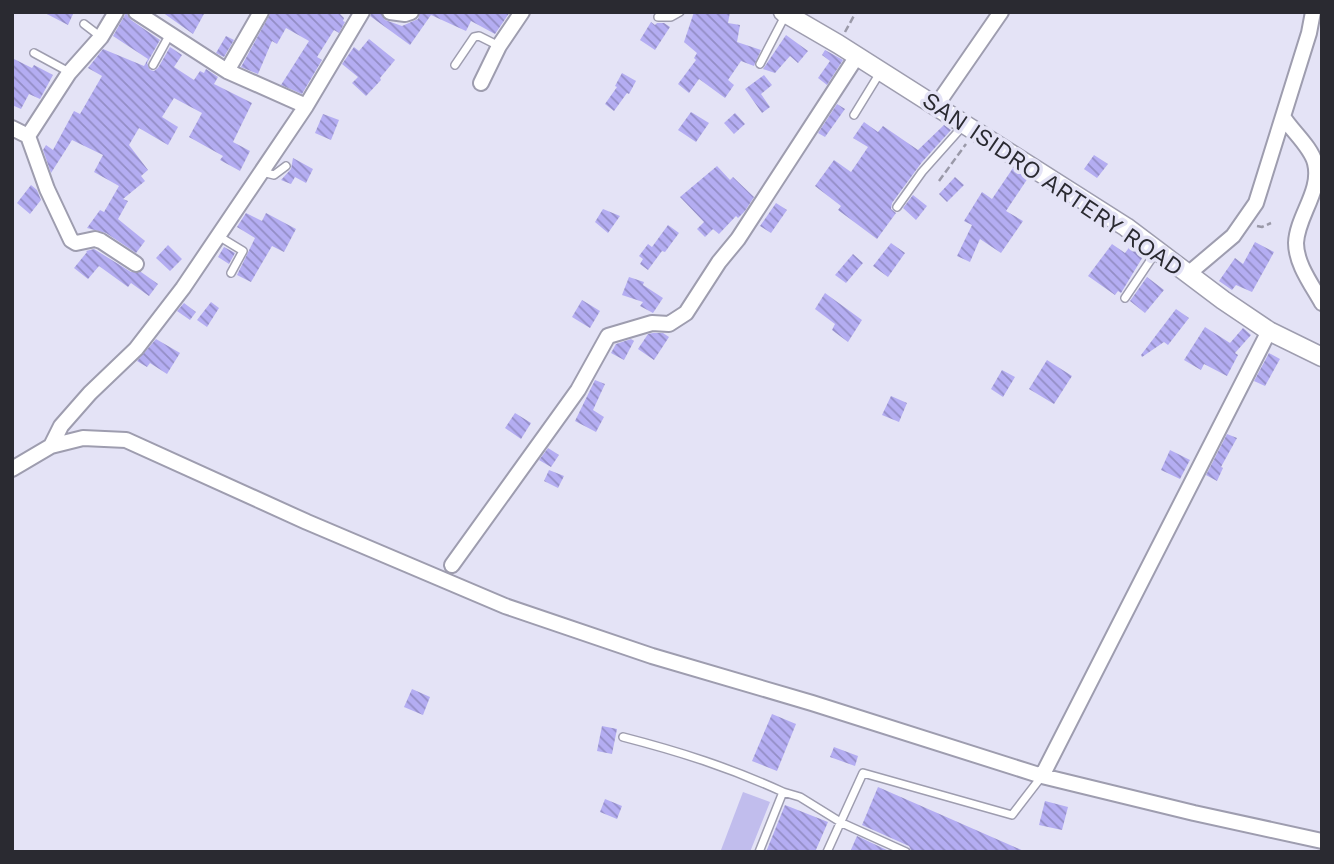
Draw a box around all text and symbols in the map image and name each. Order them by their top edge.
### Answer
street label: SAN ISIDRO ARTERY ROAD [917,86,1189,282]

